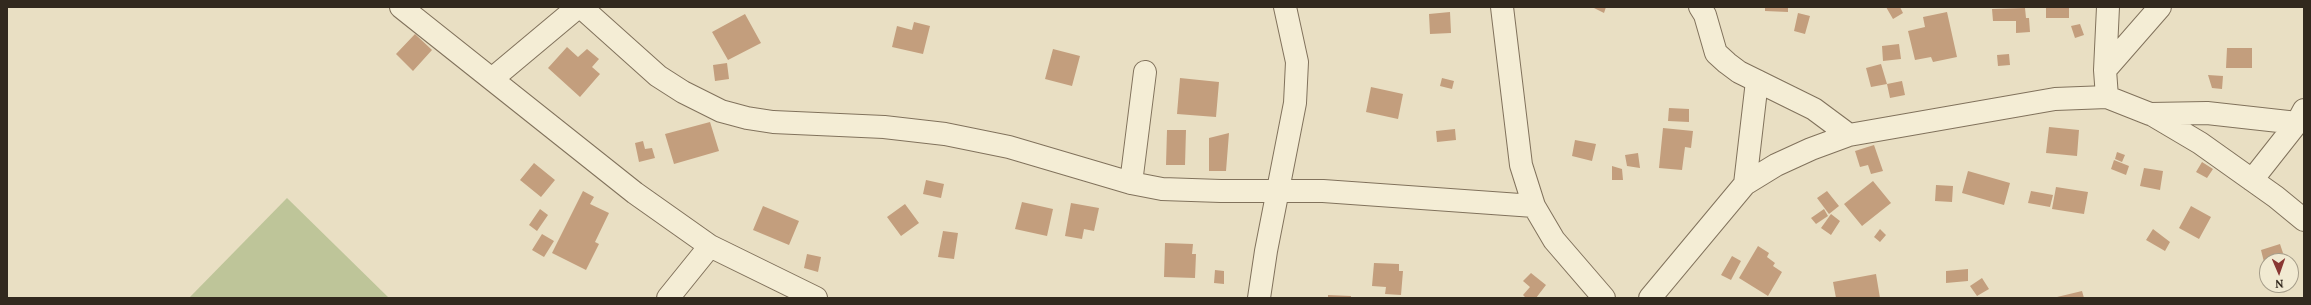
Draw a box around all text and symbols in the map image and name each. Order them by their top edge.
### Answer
north arrow [2259,253,2299,293]
text: N [2275,277,2284,291]

